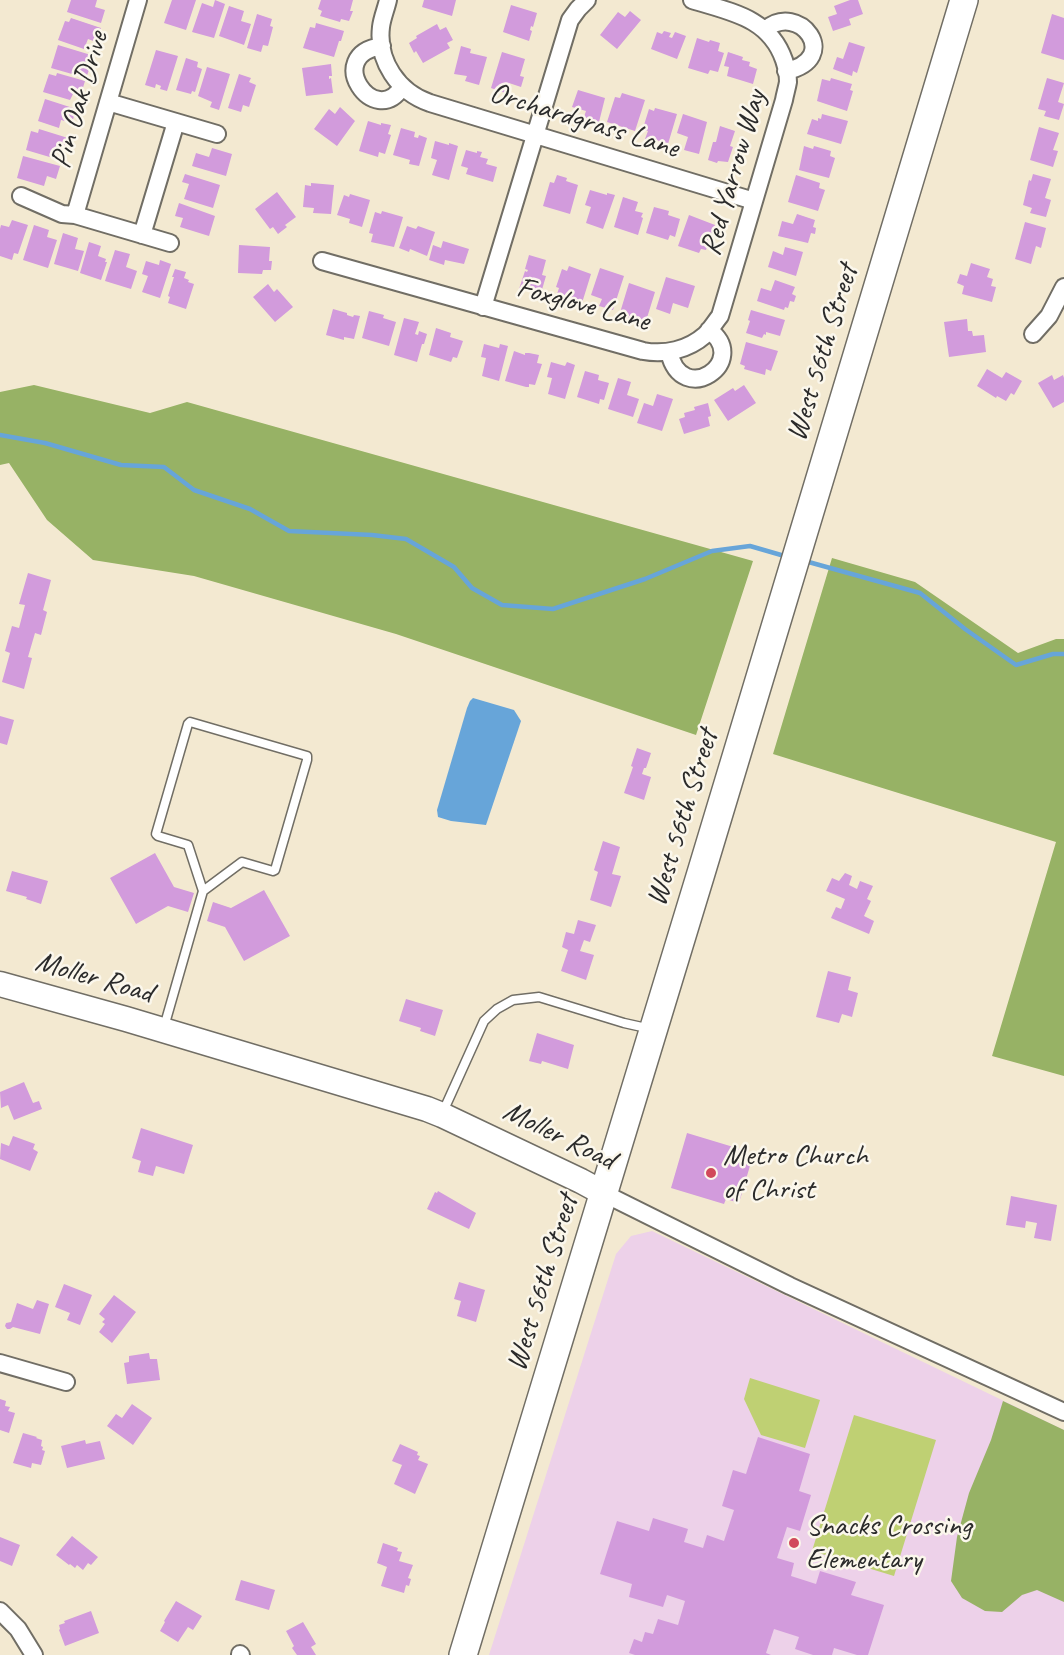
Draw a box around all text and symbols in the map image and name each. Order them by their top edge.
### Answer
street label: Pin Oak Drive [43,27,117,173]
street label: Orchardgrass Lane [485,75,683,167]
street label: Red Yarrow Way [693,86,775,260]
street label: West 56th Street [779,261,867,445]
street label: Foxglove Lane [513,270,653,340]
street label: West 56th Street [639,726,727,910]
street label: Moller Road [31,944,157,1012]
street label: Moller Road [497,1093,621,1179]
place label: Metro Church of Christ [723,1138,868,1208]
marker: Metro Church of Christ [704,1166,718,1180]
street label: West 56th Street [499,1191,587,1375]
place label: Snacks Crossing Elementary [806,1508,971,1579]
marker: Snacks Crossing Elementary [787,1536,801,1550]

